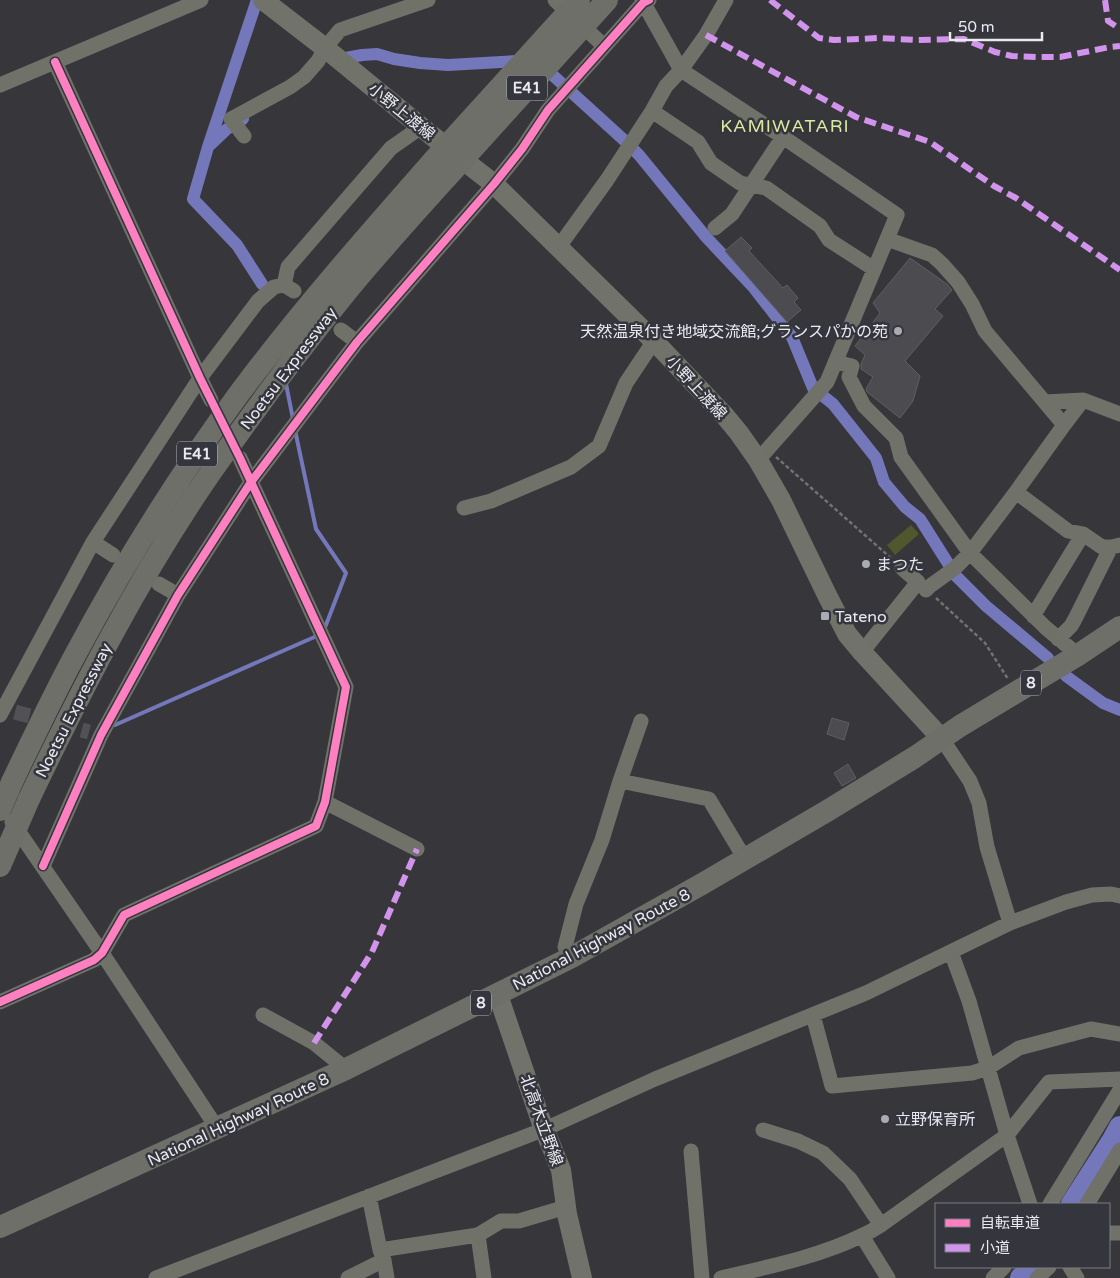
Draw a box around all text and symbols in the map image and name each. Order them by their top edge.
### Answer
scale bar [950,10,1042,42]
text: 50 m [958,18,995,36]
road number: E41 [507,76,547,100]
street label: 小野上渡線 [364,79,439,145]
district label: KAMIWATARI [720,115,850,137]
street label: Noetsu Expressway [236,303,342,434]
place label: 天然温泉付き地域交流館;グランスパかの苑 [580,322,888,342]
marker: 天然温泉付き地域交流館;グランスパかの苑 [892,325,904,337]
street label: 小野上渡線 [662,352,731,424]
road number: E41 [177,442,217,466]
place label: まつた [876,555,924,575]
marker: まつた [860,558,872,570]
place label: Tateno [835,607,887,627]
marker: Tateno [819,610,831,622]
street label: Noetsu Expressway [31,639,117,781]
road number: 8 [1021,670,1041,696]
street label: National Highway Route 8 [509,885,694,995]
road number: 8 [471,990,491,1016]
street label: National Highway Route 8 [144,1069,332,1171]
street label: 北高木立野線 [515,1072,567,1169]
place label: 立野保育所 [895,1110,975,1130]
marker: 立野保育所 [879,1113,891,1125]
legend [935,1203,1110,1268]
text: 自転車道 [980,1214,1040,1232]
text: 小道 [980,1239,1010,1257]

